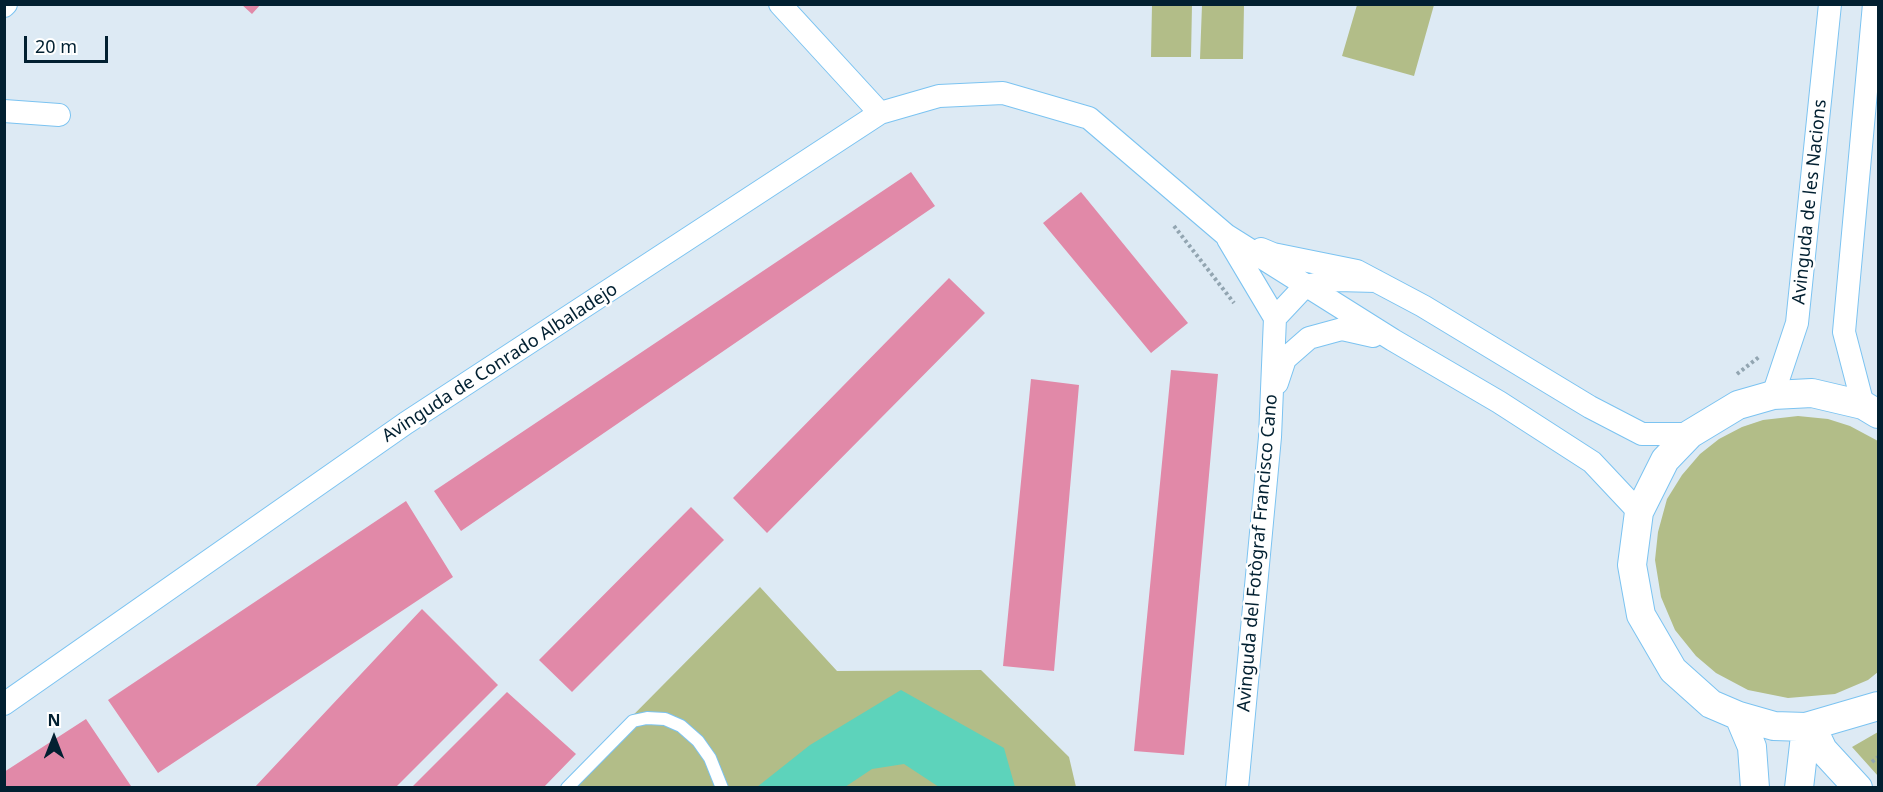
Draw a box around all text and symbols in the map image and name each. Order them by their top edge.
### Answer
scale bar [27,24,111,62]
text: 20 m [35,34,77,58]
street label: Avinguda de les Nacions [1788,98,1832,306]
street label: Avinguda de Conrado Albaladejo [378,279,622,447]
street label: Avinguda del Fotògraf Francisco Cano [1233,393,1283,713]
north arrow [24,708,84,768]
text: N [47,709,61,731]

